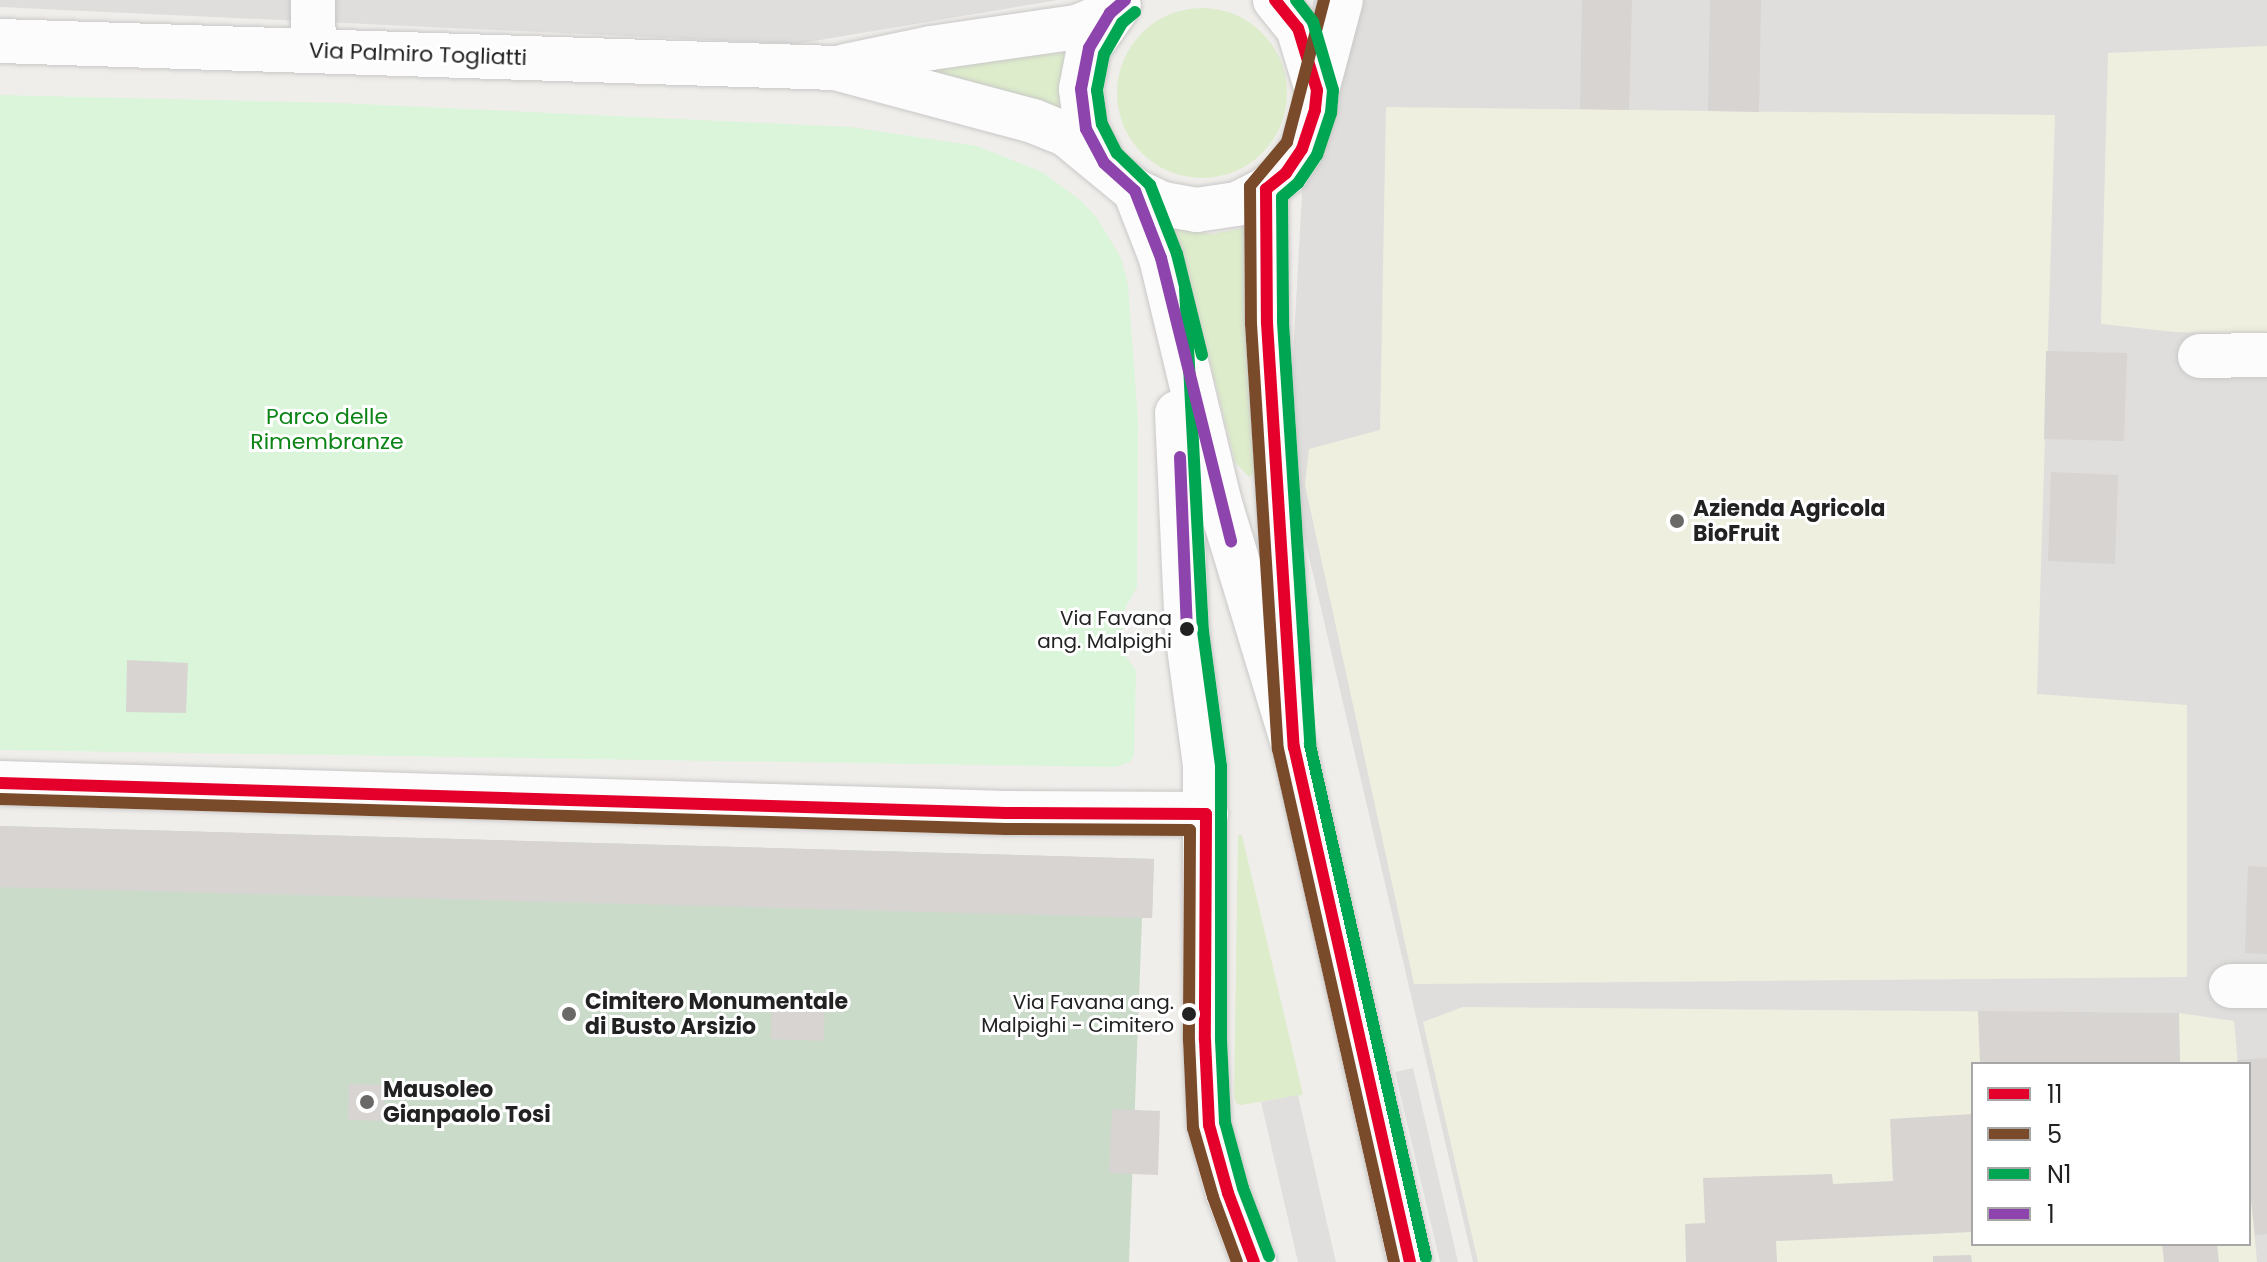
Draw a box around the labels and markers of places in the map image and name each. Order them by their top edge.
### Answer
place label: Azienda Agricola BioFruit [1693,495,1885,546]
marker: Azienda Agricola BioFruit [1668,512,1686,530]
place label: Via Favana ang. Malpighi [1037,606,1172,653]
marker: Via Favana ang. Malpighi [1179,621,1195,637]
place label: Cimitero Monumentale di Busto Arsizio [585,988,848,1040]
place label: Via Favana ang. Malpighi - Cimitero [981,990,1174,1037]
marker: Cimitero Monumentale di Busto Arsizio [560,1005,578,1023]
marker: Via Favana ang. Malpighi - Cimitero [1181,1006,1197,1022]
place label: Mausoleo Gianpaolo Tosi [383,1076,551,1128]
marker: Mausoleo Gianpaolo Tosi [358,1093,376,1111]

